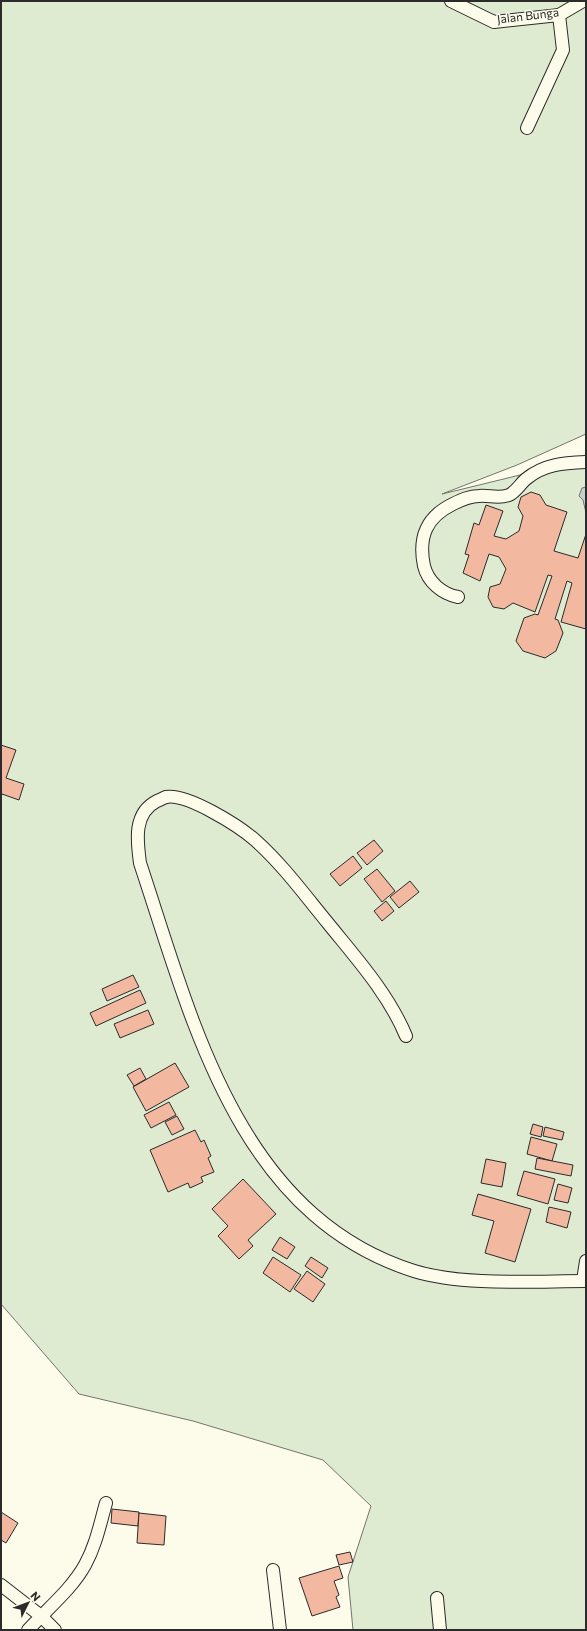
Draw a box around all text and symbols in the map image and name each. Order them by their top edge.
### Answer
street label: Jalan Bunga [496,4,560,27]
north arrow [8,1583,48,1623]
text: N [28,1589,43,1603]

